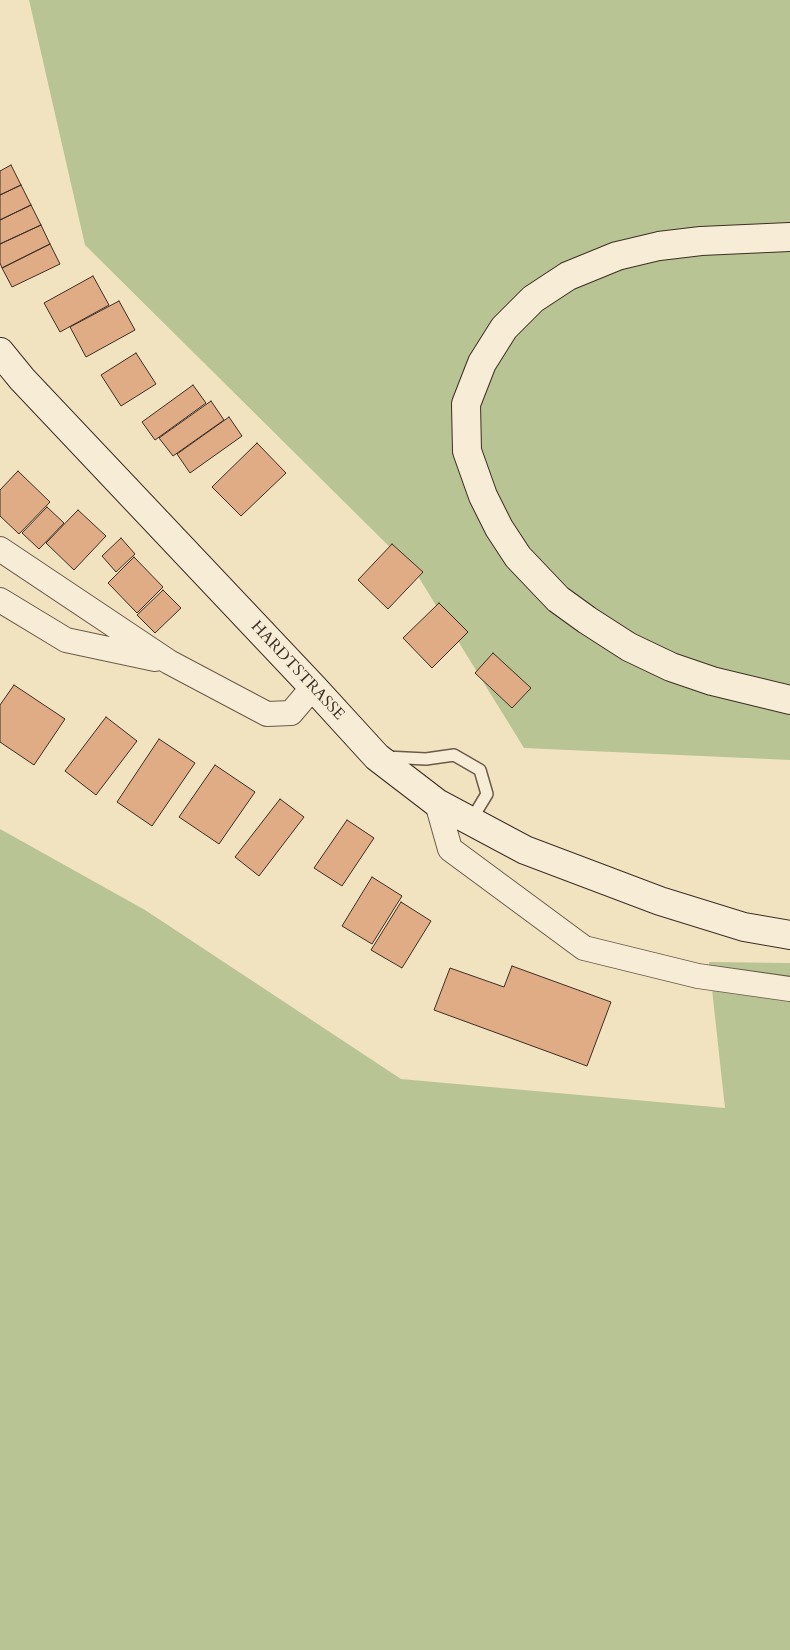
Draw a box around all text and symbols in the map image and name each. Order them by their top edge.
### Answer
street label: HARDTSTRASSE [246,617,348,725]

